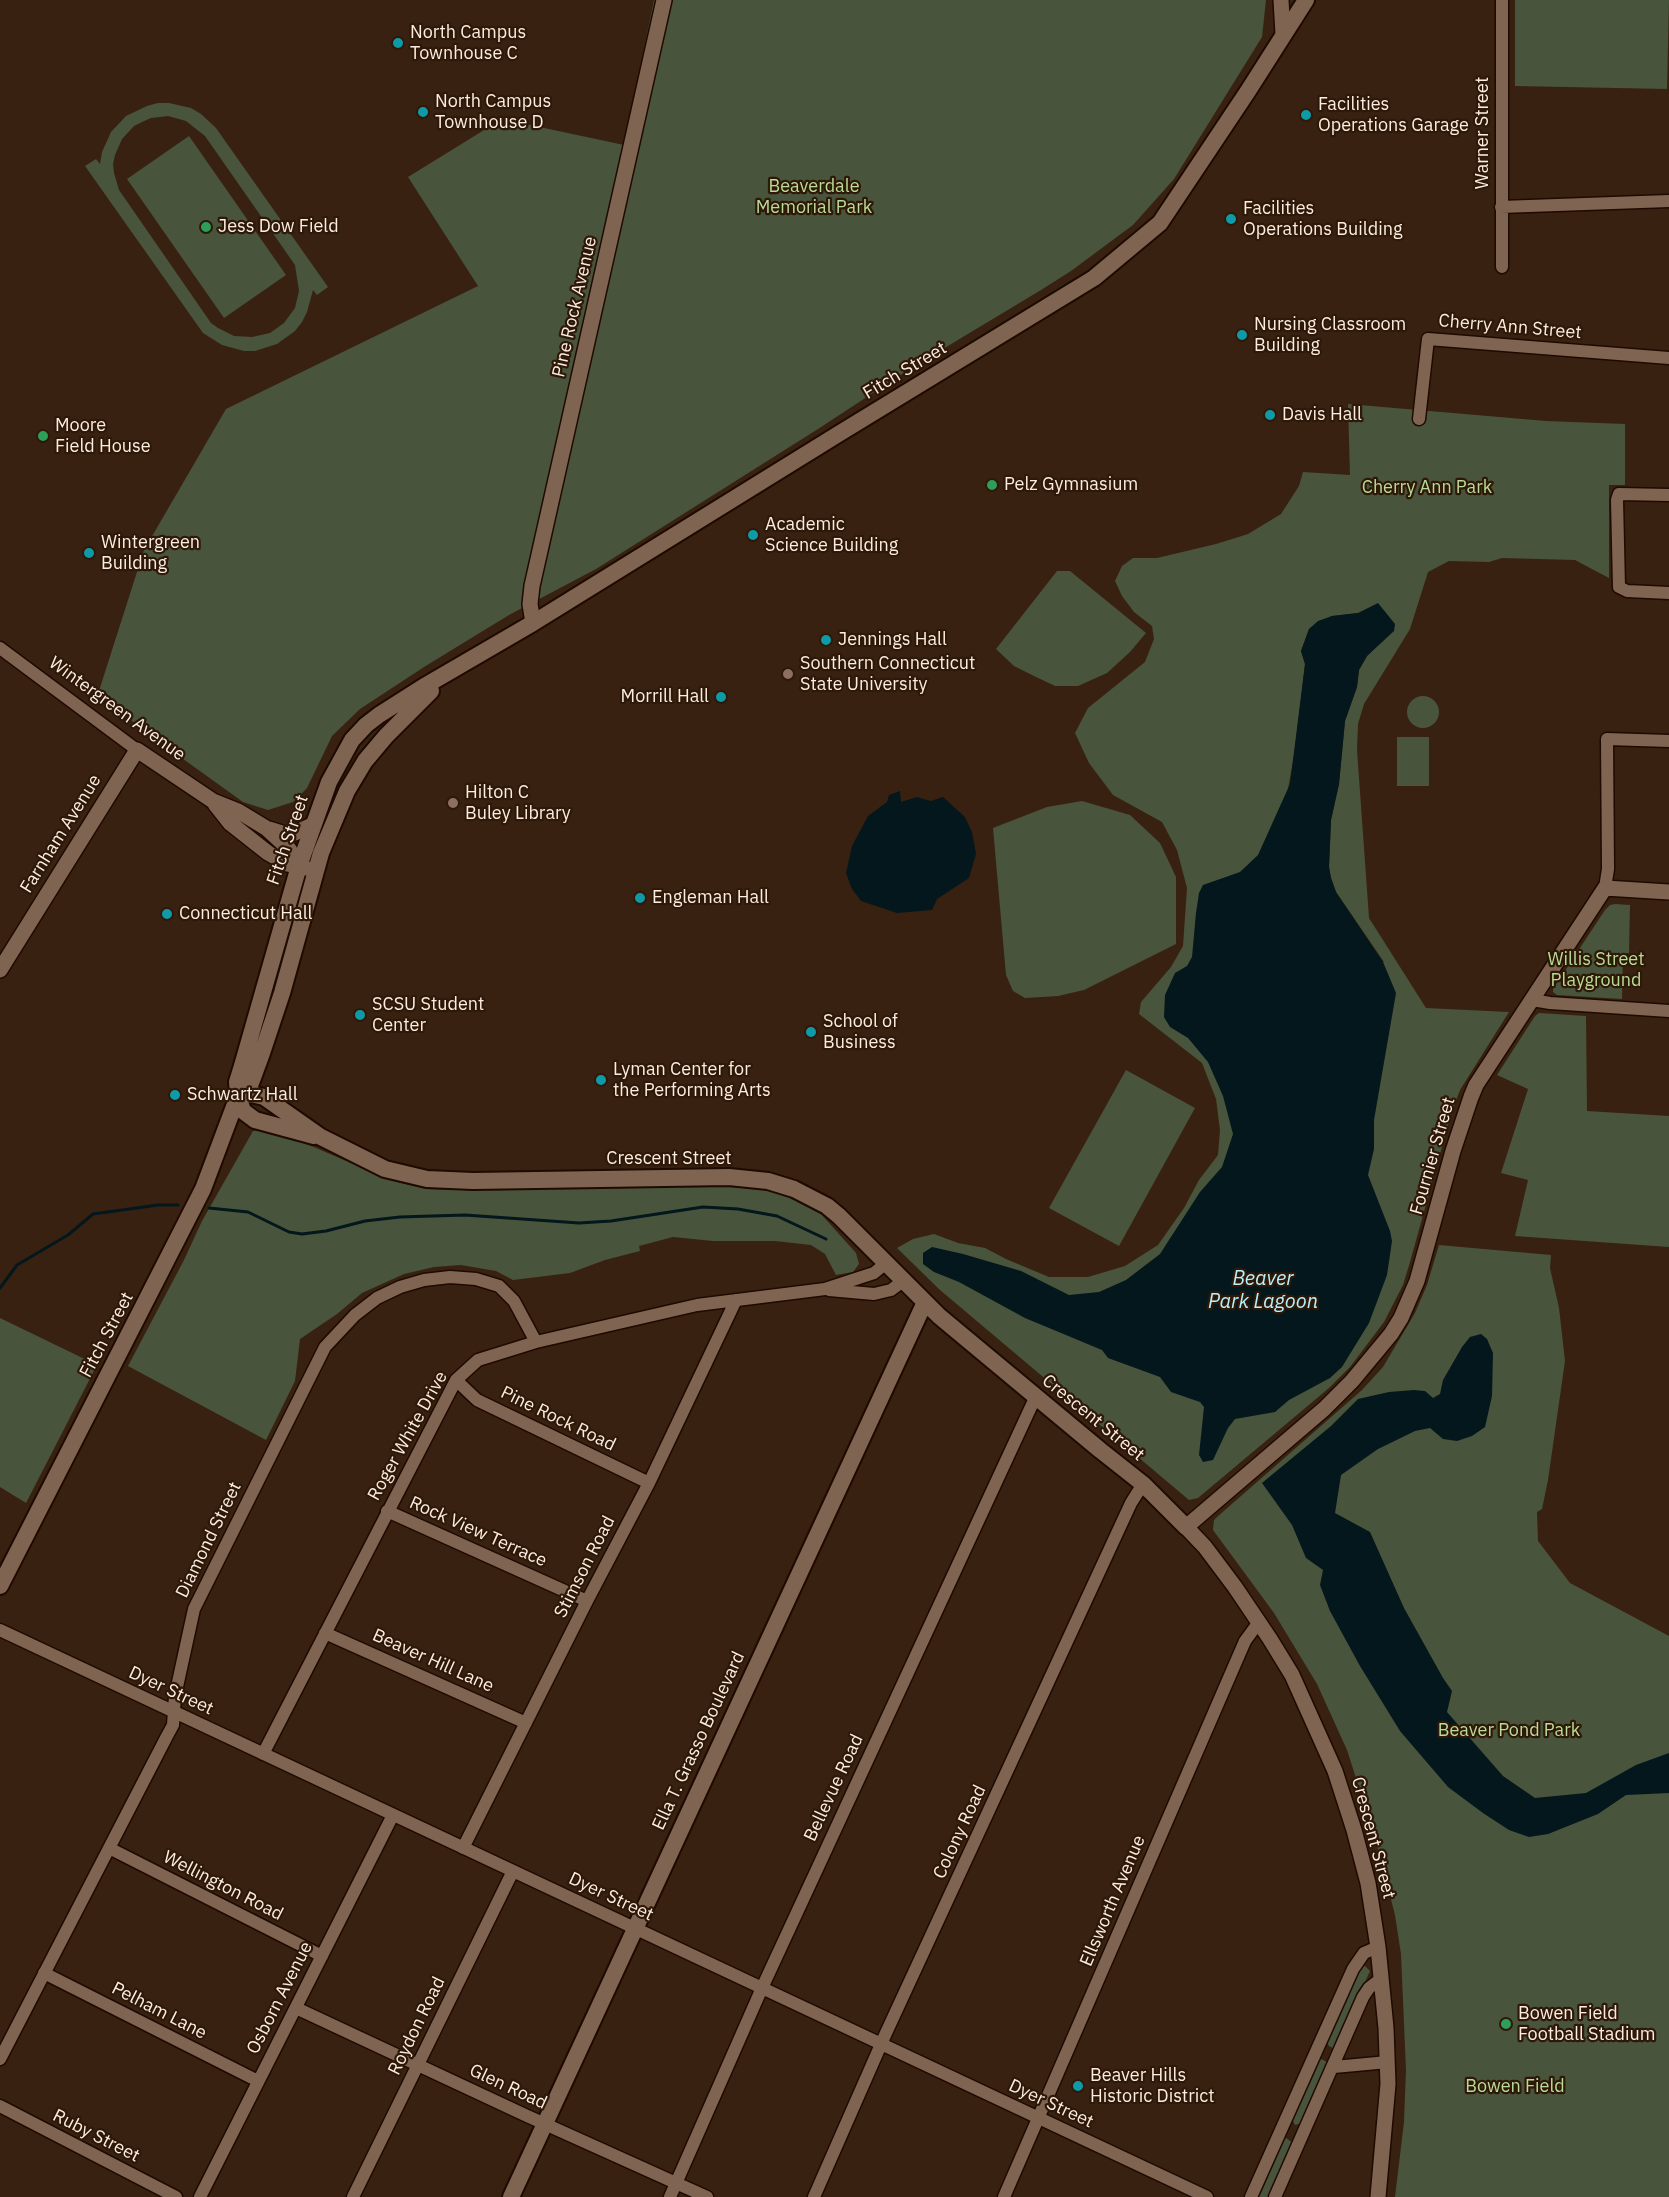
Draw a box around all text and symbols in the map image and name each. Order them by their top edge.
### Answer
place label: North Campus Townhouse C [410,22,526,64]
marker: North Campus Townhouse C [391,36,405,50]
street label: Warner Street [1472,77,1494,189]
place label: North Campus Townhouse D [435,91,551,134]
place label: Facilities Operations Garage [1318,94,1469,136]
marker: North Campus Townhouse D [416,105,430,119]
marker: Facilities Operations Garage [1299,108,1313,122]
park label: Beaverdale Memorial Park [756,176,872,219]
place label: Facilities Operations Building [1243,198,1402,240]
marker: Facilities Operations Building [1224,212,1238,226]
place label: Jess Dow Field [218,216,339,238]
marker: Jess Dow Field [199,220,213,234]
street label: Pine Rock Avenue [548,234,602,380]
street label: Cherry Ann Street [1438,310,1582,344]
place label: Nursing Classroom Building [1254,314,1406,356]
marker: Nursing Classroom Building [1235,328,1249,342]
street label: Fitch Street [859,338,951,404]
place label: Davis Hall [1282,404,1362,426]
marker: Davis Hall [1263,408,1277,422]
place label: Moore Field House [55,415,151,458]
marker: Moore Field House [36,429,50,443]
place label: Pelz Gymnasium [1004,474,1138,496]
park label: Cherry Ann Park [1362,477,1492,499]
marker: Pelz Gymnasium [985,478,999,492]
place label: Academic Science Building [765,514,898,556]
marker: Academic Science Building [746,528,760,542]
place label: Wintergreen Building [101,532,200,574]
marker: Wintergreen Building [82,546,96,560]
place label: Jennings Hall [838,629,947,651]
marker: Jennings Hall [819,633,833,647]
street label: Wintergreen Avenue [45,652,189,766]
place label: Southern Connecticut State University [800,653,975,696]
marker: Southern Connecticut State University [781,667,795,681]
place label: Morrill Hall [621,686,709,708]
marker: Morrill Hall [714,690,728,704]
street label: Farnham Avenue [16,771,106,897]
place label: Hilton C Buley Library [465,782,571,824]
street label: Fitch Street [263,792,313,888]
marker: Hilton C Buley Library [446,796,460,810]
place label: Engleman Hall [652,887,769,909]
marker: Engleman Hall [633,891,647,905]
place label: Connecticut Hall [179,903,312,925]
marker: Connecticut Hall [160,907,174,921]
park label: Willis Street Playground [1547,949,1645,992]
place label: SCSU Student Center [372,994,484,1036]
marker: SCSU Student Center [353,1008,367,1022]
place label: School of Business [823,1011,898,1054]
marker: School of Business [804,1025,818,1039]
place label: Lyman Center for the Performing Arts [613,1059,771,1102]
marker: Lyman Center for the Performing Arts [594,1073,608,1087]
place label: Schwartz Hall [187,1084,298,1106]
marker: Schwartz Hall [168,1088,182,1102]
street label: Fournier Street [1406,1095,1460,1217]
street label: Crescent Street [606,1148,732,1170]
water label: Beaver Park Lagoon [1208,1267,1318,1314]
street label: Fitch Street [75,1289,139,1381]
street label: Roger White Drive [364,1368,452,1504]
street label: Crescent Street [1038,1370,1148,1466]
street label: Pine Rock Road [497,1382,619,1456]
street label: Diamond Street [172,1479,246,1601]
street label: Rock View Terrace [406,1492,550,1572]
street label: Stimson Road [550,1512,620,1622]
street label: Beaver Hill Lane [369,1625,497,1697]
street label: Ella T. Grasso Boulevard [648,1648,750,1834]
street label: Dyer Street [125,1662,217,1720]
park label: Beaver Pond Park [1438,1720,1580,1742]
street label: Bellevue Road [800,1731,868,1845]
street label: Crescent Street [1346,1775,1400,1901]
street label: Colony Road [929,1782,991,1882]
street label: Ellsworth Avenue [1076,1832,1150,1970]
street label: Wellington Road [159,1846,287,1926]
street label: Dyer Street [565,1868,657,1926]
street label: Osborn Avenue [242,1938,318,2058]
street label: Roydon Road [384,1973,450,2079]
street label: Pelham Lane [108,1978,210,2044]
place label: Bowen Field Football Stadium [1518,2003,1655,2046]
marker: Bowen Field Football Stadium [1499,2017,1513,2031]
street label: Glen Road [466,2060,550,2114]
place label: Beaver Hills Historic District [1090,2065,1215,2108]
street label: Dyer Street [1005,2075,1097,2133]
park label: Bowen Field [1465,2076,1565,2098]
marker: Beaver Hills Historic District [1071,2079,1085,2093]
street label: Ruby Street [49,2105,143,2167]

